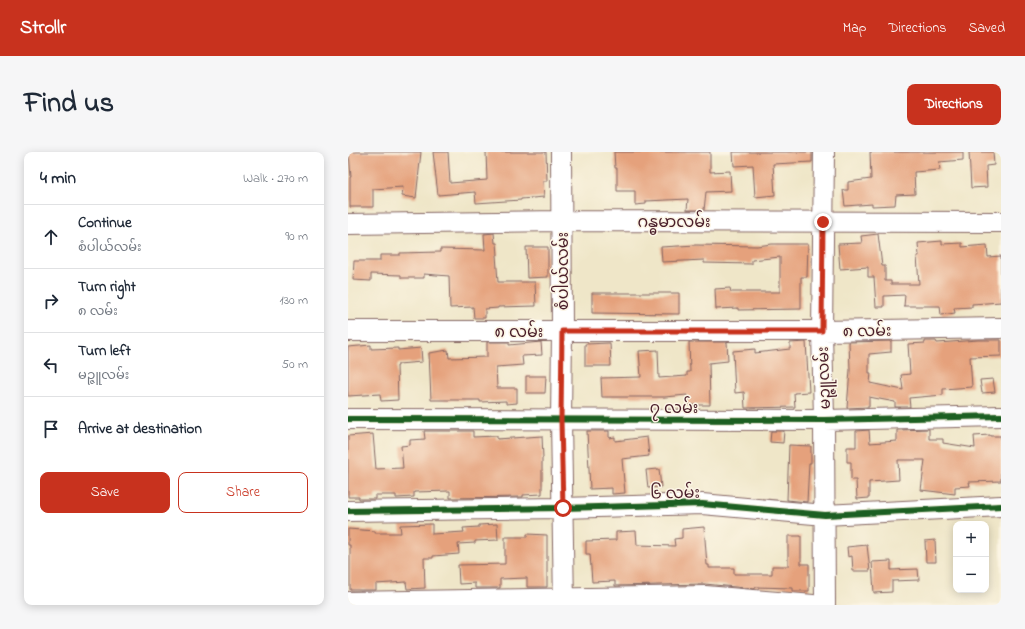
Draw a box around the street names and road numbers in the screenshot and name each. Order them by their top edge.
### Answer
street label: ဂန္ဓမာလမ်း [637,210,711,235]
street label: စံပါယ်လမ်း [551,232,576,310]
street label: ၈ လမ်း [842,319,892,344]
street label: ၈ လမ်း [495,320,543,345]
street label: မဉ္ဇူလမ်း [811,346,838,410]
street label: ၇ လမ်း [650,396,698,421]
street label: ၆ လမ်း [650,481,700,506]

